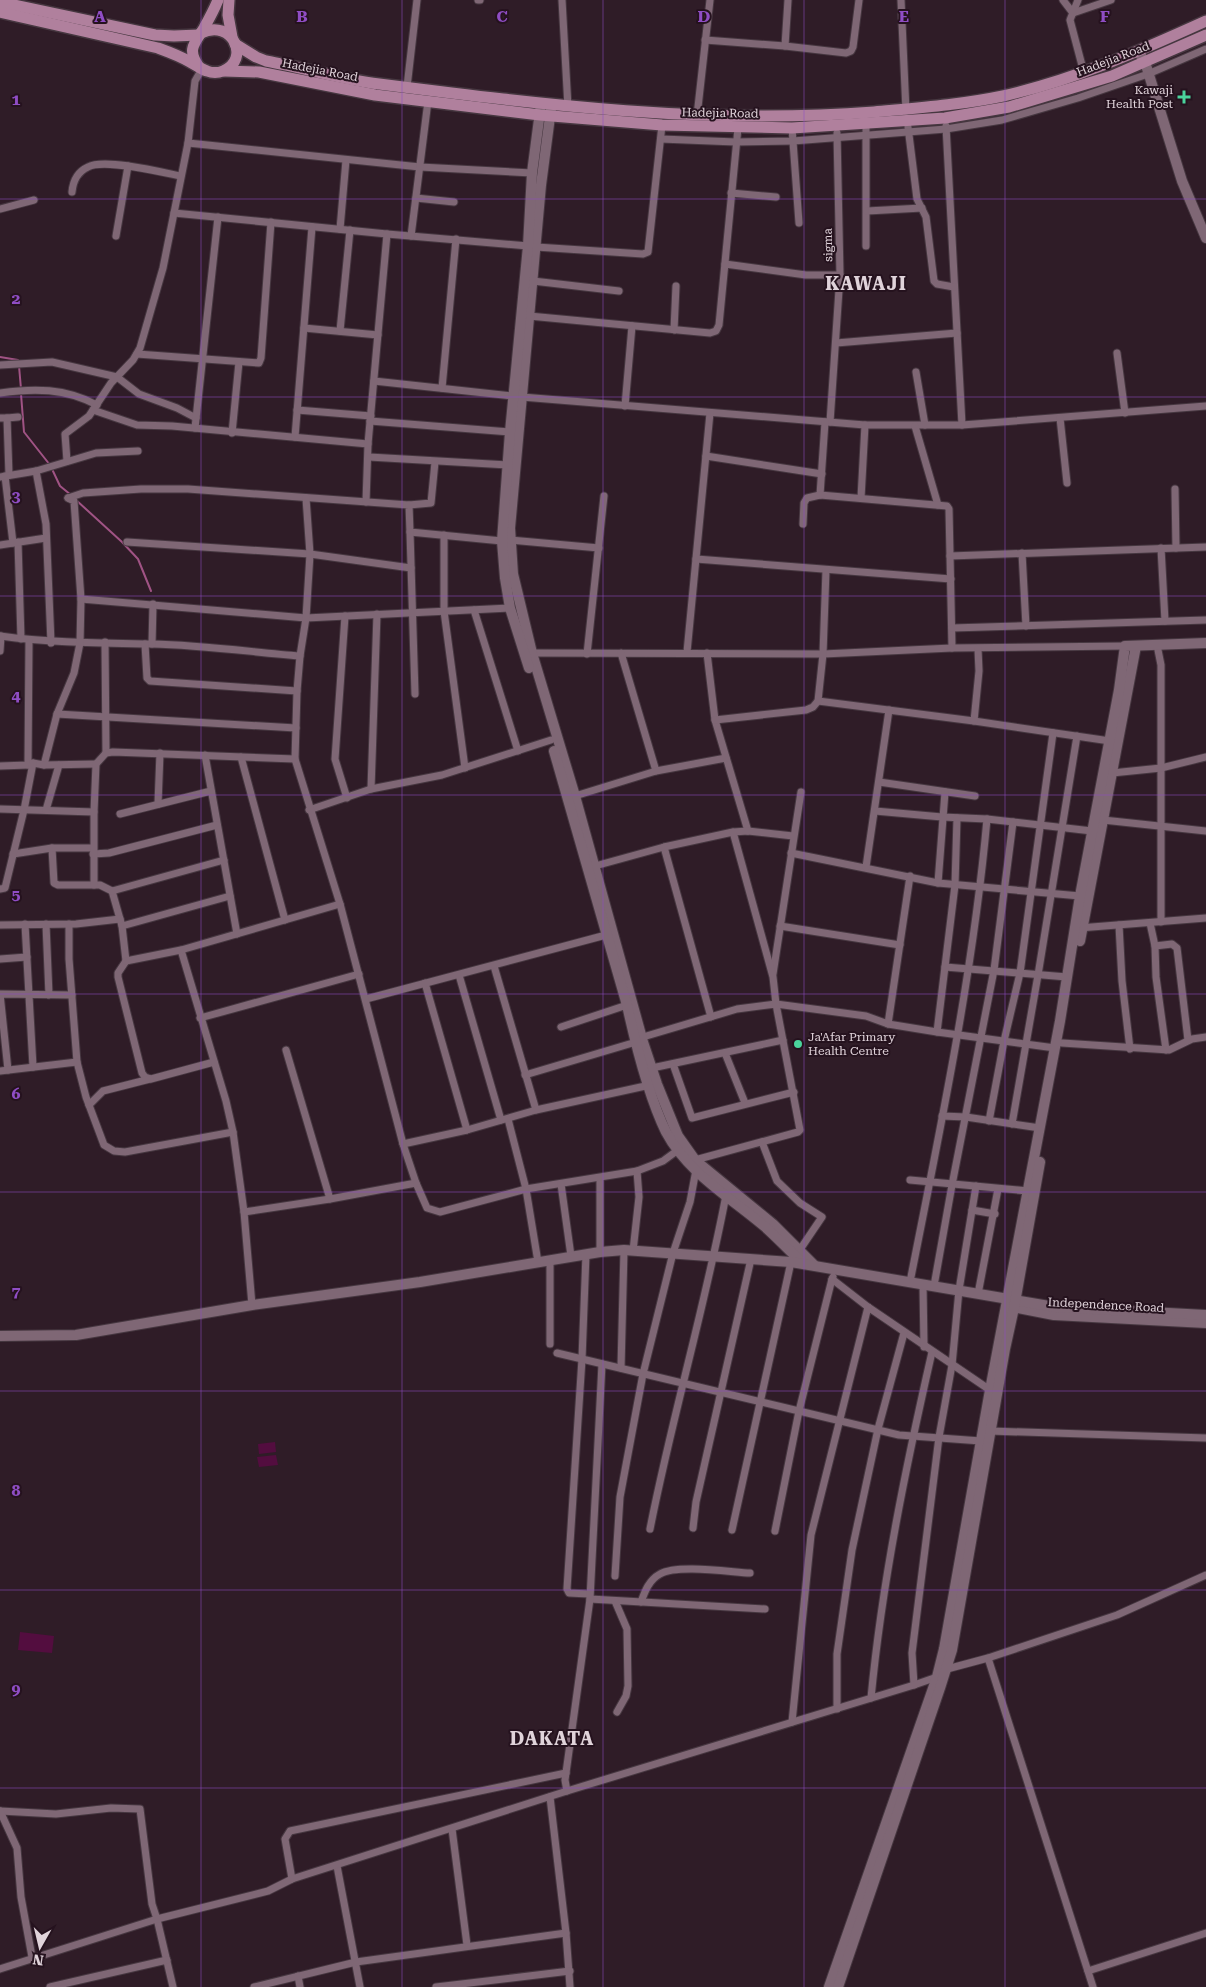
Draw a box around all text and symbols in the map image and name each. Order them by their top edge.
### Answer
text: A [94,7,106,26]
text: B [296,7,308,26]
text: C [496,7,508,26]
text: D [698,7,711,26]
text: E [899,7,909,26]
text: F [1100,7,1110,26]
street label: Hadejia Road [1075,39,1152,79]
street label: Hadejia Road [281,56,359,84]
place label: Kawaji Health Post [1106,83,1174,111]
text: 1 [12,90,21,109]
marker: Kawaji Health Post [1177,90,1191,104]
street label: Hadejia Road [681,105,759,121]
street label: sigma [821,227,835,262]
district label: KAWAJI [825,273,907,294]
text: 2 [12,289,21,308]
text: 3 [12,487,21,506]
text: 4 [12,686,21,705]
text: 5 [12,885,21,904]
place label: Ja'Afar Primary Health Centre [808,1030,896,1058]
marker: Ja'Afar Primary Health Centre [792,1038,804,1050]
text: 6 [12,1084,21,1103]
text: 7 [12,1282,21,1301]
street label: Independence Road [1047,1295,1165,1315]
text: 8 [12,1481,21,1500]
text: 9 [12,1680,21,1699]
district label: DAKATA [510,1728,594,1749]
north arrow [15,1922,65,1972]
text: N [32,1951,45,1969]

